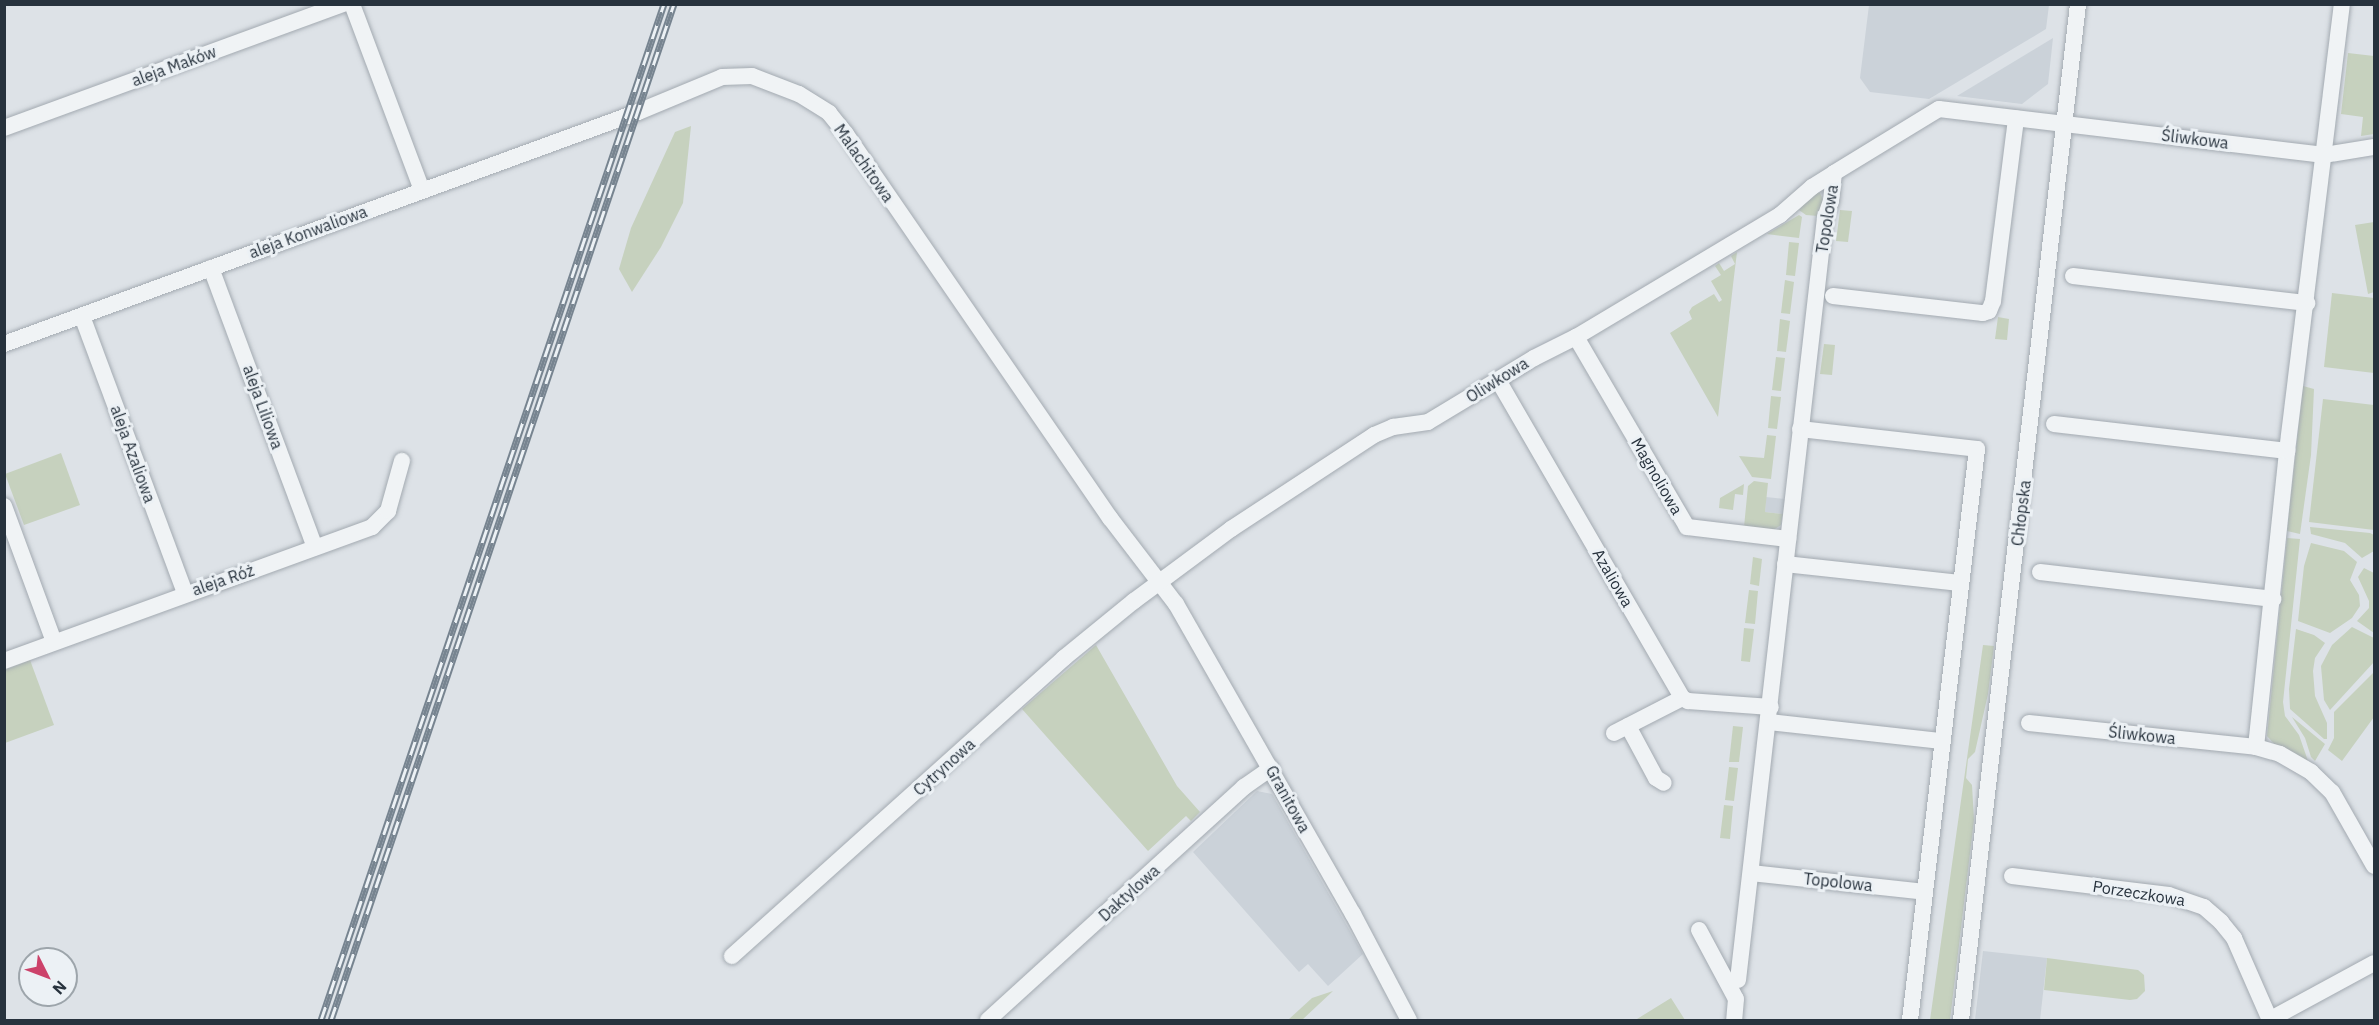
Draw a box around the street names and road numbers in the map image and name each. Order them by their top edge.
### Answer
street label: aleja Maków [129,42,219,90]
street label: Malachitowa [830,120,898,206]
street label: Śliwkowa [2160,125,2230,153]
street label: Topolowa [1812,183,1842,255]
street label: aleja Konwaliowa [246,202,370,262]
street label: Oliwkowa [1462,353,1532,407]
street label: aleja Liliowa [239,362,287,452]
street label: aleja Azaliowa [106,403,160,505]
street label: Magnoliowa [1627,434,1687,518]
street label: Chłopska [2007,479,2035,547]
street label: Azaliowa [1589,545,1637,611]
street label: aleja Róż [189,560,257,600]
street label: Śliwkowa [2107,722,2177,748]
street label: Cytrynowa [909,734,979,800]
street label: Granitowa [1262,762,1314,836]
street label: Daktylowa [1095,861,1163,925]
street label: Topolowa [1803,869,1873,895]
street label: Porzeczkowa [2091,876,2187,910]

